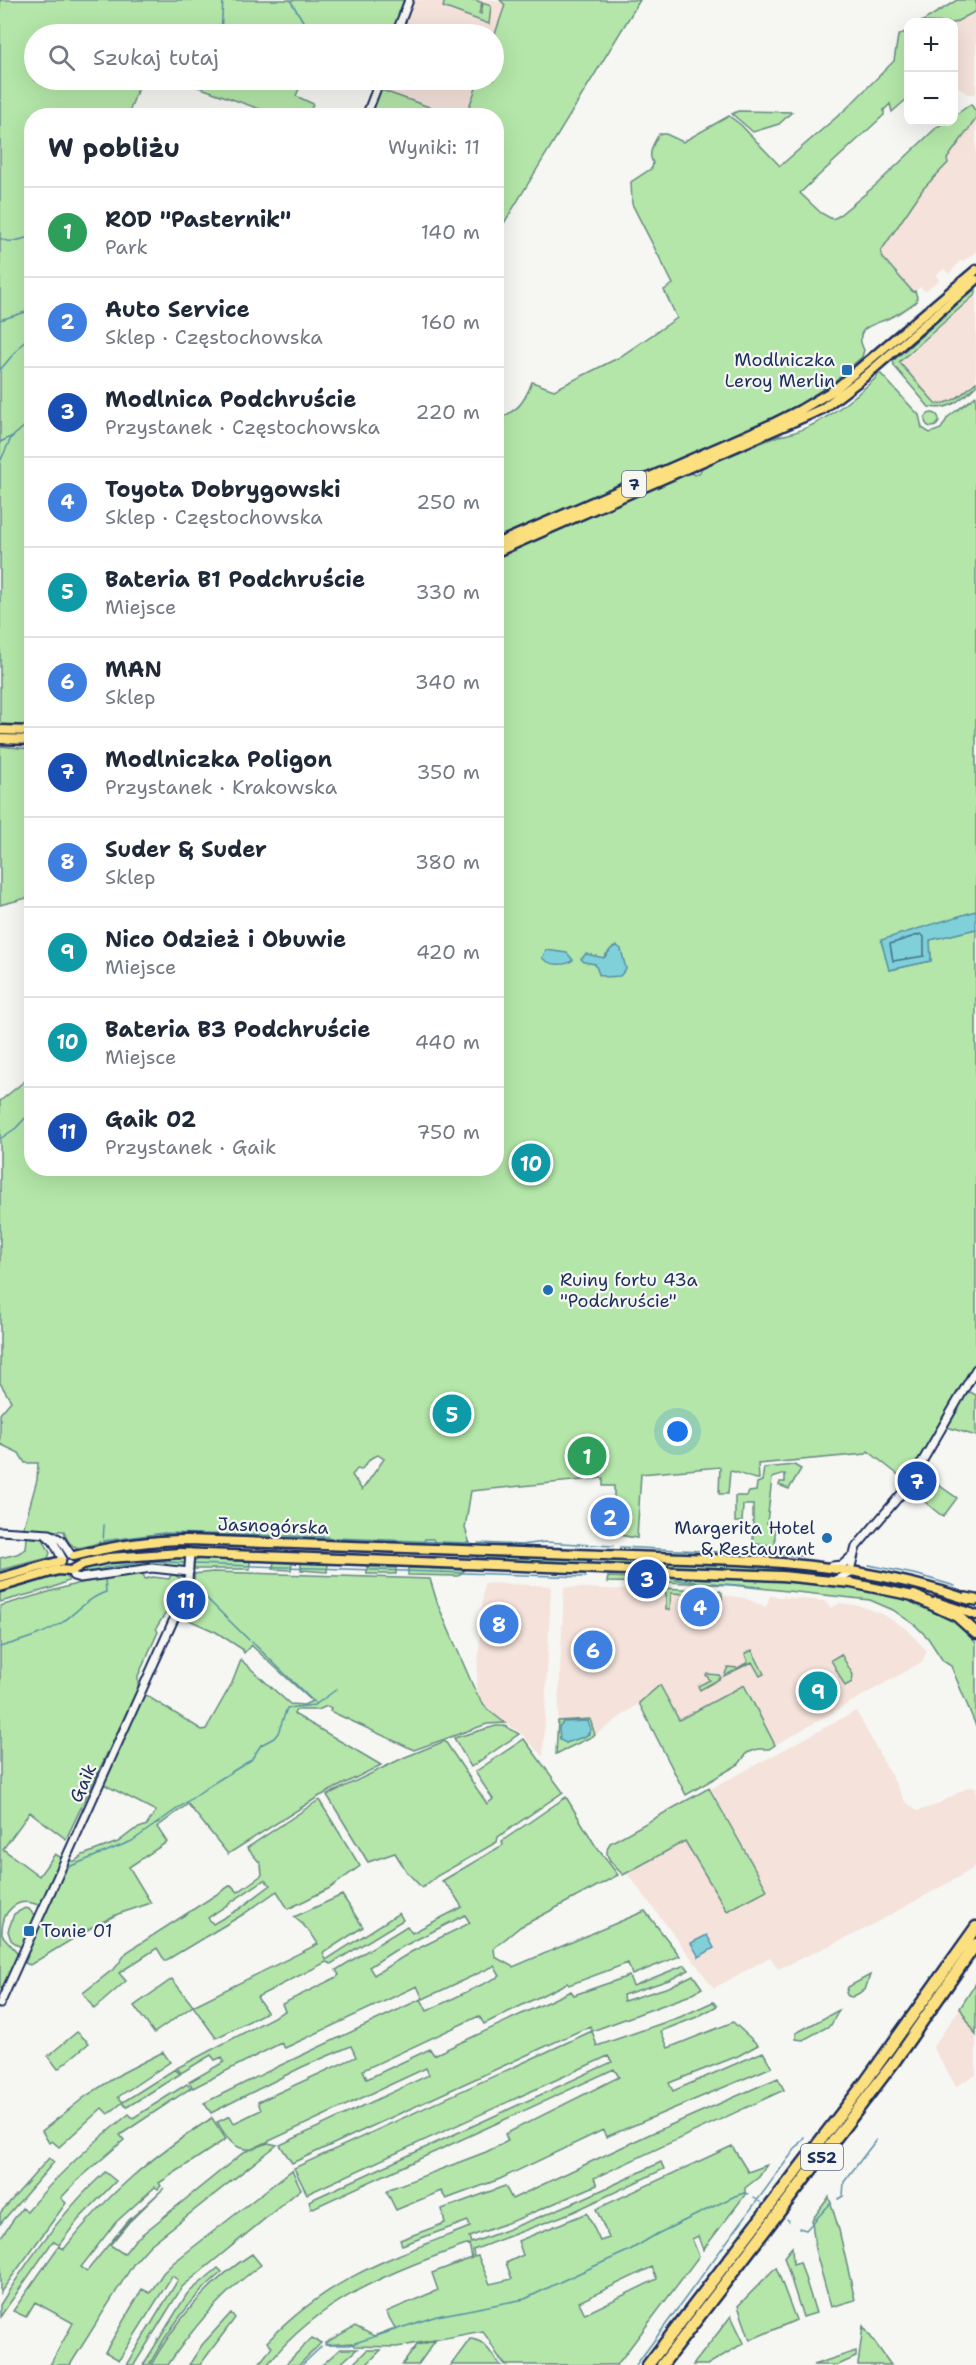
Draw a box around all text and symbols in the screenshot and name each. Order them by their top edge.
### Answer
map controls [904,18,958,126]
button: + [904,18,958,72]
search box [24,24,504,90]
icon: search [45,41,78,74]
text: Szukaj tutaj [93,43,219,72]
button: − [904,72,958,126]
text: W pobliżu [48,130,180,165]
text: Wyniki: 11 [388,134,480,160]
text: ROD "Pasternik" [105,205,291,234]
text: 1 [63,219,72,245]
text: 140 m [421,219,480,245]
text: Park [105,234,148,260]
text: Auto Service [105,295,250,324]
text: 2 [61,309,75,335]
text: 160 m [421,309,480,335]
text: Sklep · Częstochowska [105,324,323,350]
place label: Modlniczka Leroy Merlin [725,348,835,393]
marker: Modlniczka Leroy Merlin [840,363,854,377]
text: Modlnica Podchruście [105,385,356,414]
text: 3 [61,399,75,425]
text: 220 m [416,399,480,425]
text: Przystanek · Częstochowska [105,414,380,440]
road number: 7 [622,471,646,497]
text: Toyota Dobrygowski [105,475,341,504]
text: 4 [61,489,75,515]
text: 250 m [416,489,480,515]
text: Sklep · Częstochowska [105,504,323,530]
text: Bateria B1 Podchruście [105,565,365,594]
text: 5 [61,579,74,605]
text: 330 m [416,579,480,605]
text: Miejsce [105,594,176,620]
text: MAN [105,655,162,684]
text: 6 [61,669,75,695]
text: 340 m [415,669,480,695]
text: Sklep [105,684,156,710]
text: Modlniczka Poligon [105,745,332,774]
text: 7 [61,759,75,785]
text: 350 m [416,759,480,785]
text: Przystanek · Krakowska [105,774,337,800]
text: Suder & Suder [105,835,267,864]
text: 8 [61,849,75,875]
text: 380 m [415,849,480,875]
text: Sklep [105,864,156,890]
text: Nico Odzież i Obuwie [105,925,346,954]
text: 9 [61,939,75,965]
text: 420 m [416,939,480,965]
text: Miejsce [105,954,176,980]
text: Bateria B3 Podchruście [105,1015,370,1044]
text: 10 [56,1029,79,1055]
text: 440 m [415,1029,480,1055]
text: Miejsce [105,1044,176,1070]
text: Gaik 02 [105,1105,196,1134]
text: 11 [59,1119,76,1145]
text: 750 m [417,1119,480,1145]
text: Przystanek · Gaik [105,1134,276,1160]
pin: 10 [512,1140,550,1186]
place label: Ruiny fortu 43a "Podchruście" [560,1268,698,1313]
marker: Ruiny fortu 43a "Podchruście" [541,1283,555,1297]
pin: 5 [432,1392,472,1436]
your location [663,1417,692,1446]
pin: 1 [568,1434,606,1478]
pin: 7 [898,1458,936,1504]
pin: 2 [590,1494,630,1540]
street label: Jasnogórska [217,1512,329,1540]
place label: Margerita Hotel & Restaurant [674,1516,816,1561]
marker: Margerita Hotel & Restaurant [820,1531,834,1545]
pin: 3 [628,1556,666,1602]
pin: 11 [166,1578,206,1622]
pin: 4 [680,1584,720,1630]
pin: 8 [480,1602,518,1646]
pin: 6 [574,1628,612,1672]
pin: 9 [798,1668,838,1714]
street label: Gaik [64,1760,102,1806]
place label: Tonie 01 [41,1919,112,1943]
marker: Tonie 01 [22,1924,36,1938]
road number: S52 [801,2144,843,2170]

